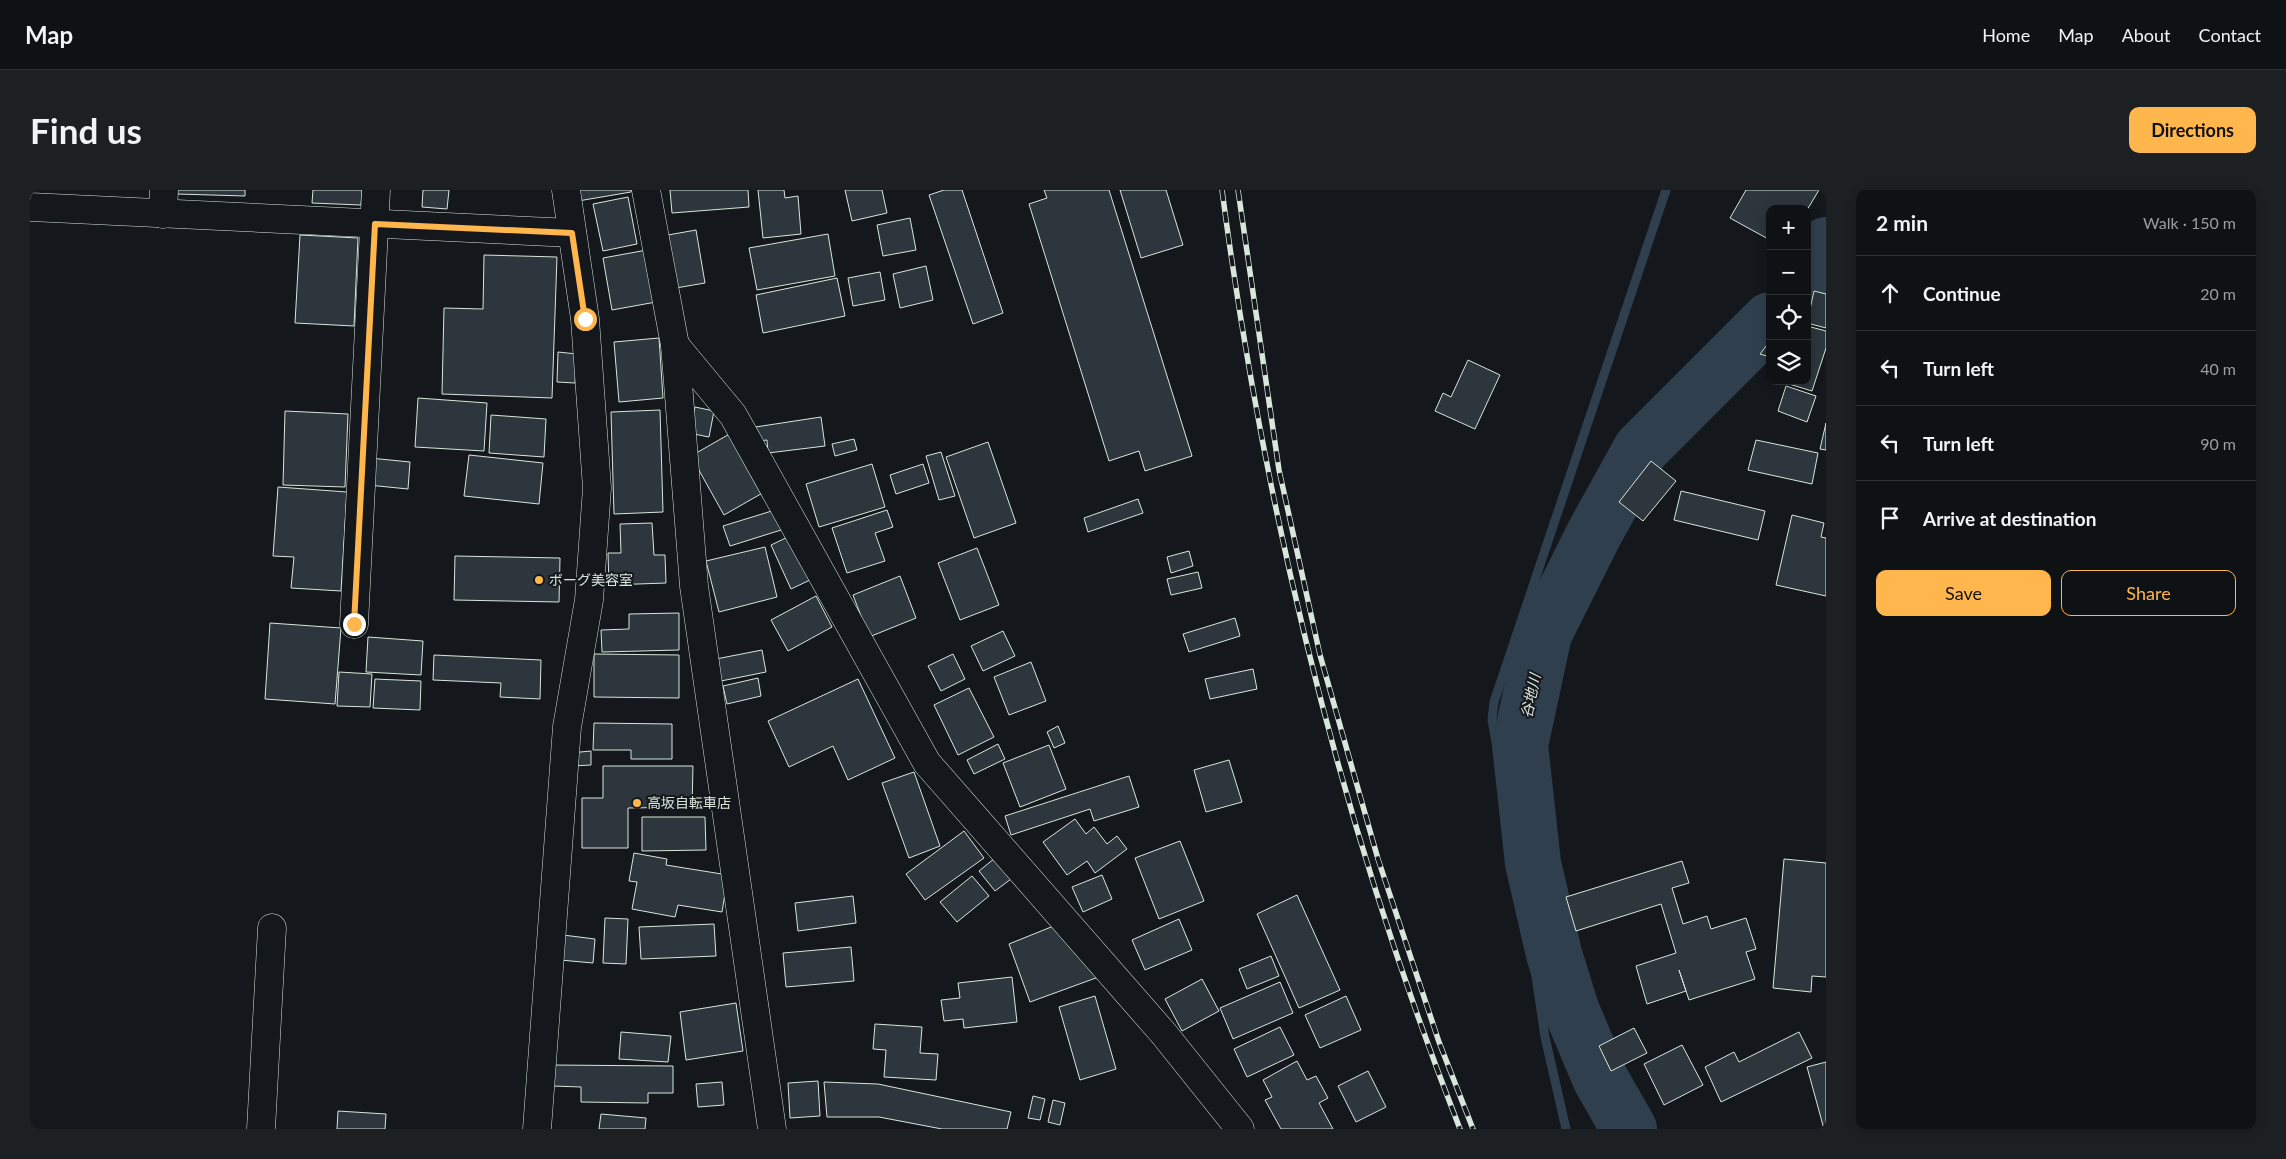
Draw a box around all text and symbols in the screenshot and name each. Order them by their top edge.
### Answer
text: Map [25,20,73,49]
text: Home [1982,24,2030,46]
text: Map [2058,24,2094,46]
text: About [2122,24,2171,46]
text: Contact [2199,24,2261,46]
button: Directions [2129,107,2256,153]
text: Find us [30,109,142,151]
map controls [1766,205,1811,385]
button: + [1766,205,1811,250]
text: 2 min [1876,210,1928,235]
text: Walk · 150 m [2143,213,2236,232]
button: − [1766,250,1811,295]
icon: ahead [1876,279,1904,307]
text: Continue [1923,282,2001,305]
text: 20 m [2200,284,2236,303]
button: locate [1766,295,1811,340]
route start [574,308,597,331]
button: layers [1766,340,1811,385]
icon: left [1876,354,1904,382]
text: Turn left [1923,357,1994,380]
text: 40 m [2200,359,2236,378]
icon: left [1876,429,1904,457]
text: Turn left [1923,432,1994,455]
text: 90 m [2200,434,2236,453]
icon: arrive [1876,504,1904,532]
text: Arrive at destination [1923,507,2096,530]
button: Save [1876,570,2051,616]
button: Share [2061,570,2236,616]
place label: ボーグ美容室 [549,571,633,588]
marker: ボーグ美容室 [533,574,545,586]
route end [343,613,366,636]
water label: 谷地川 [1517,670,1544,720]
place label: 高坂自転車店 [647,794,731,811]
marker: 高坂自転車店 [631,797,643,809]

